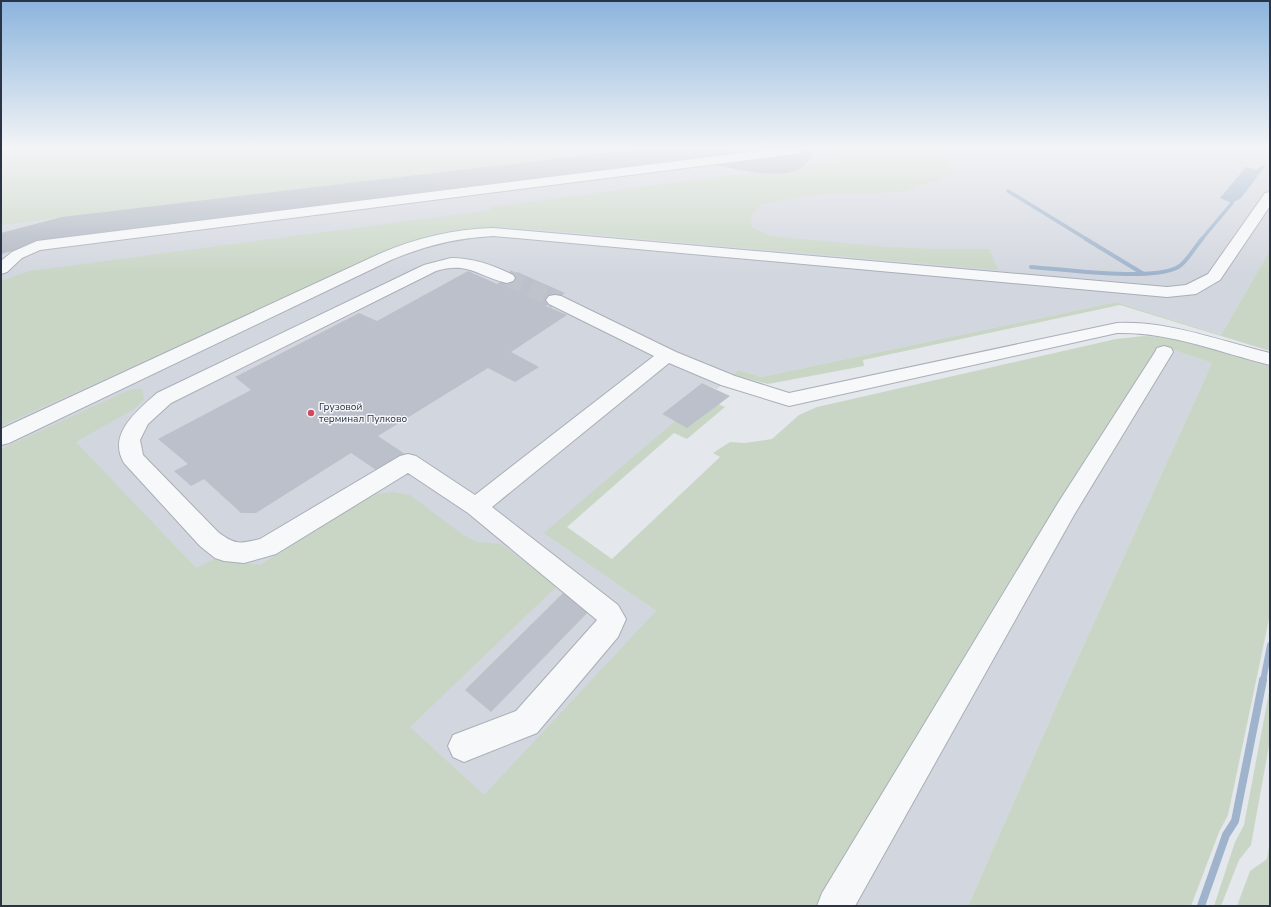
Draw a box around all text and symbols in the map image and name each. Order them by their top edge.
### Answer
place label: Грузовой терминал Пулково [319,400,407,426]
marker: Грузовой терминал Пулково [306,408,316,418]

